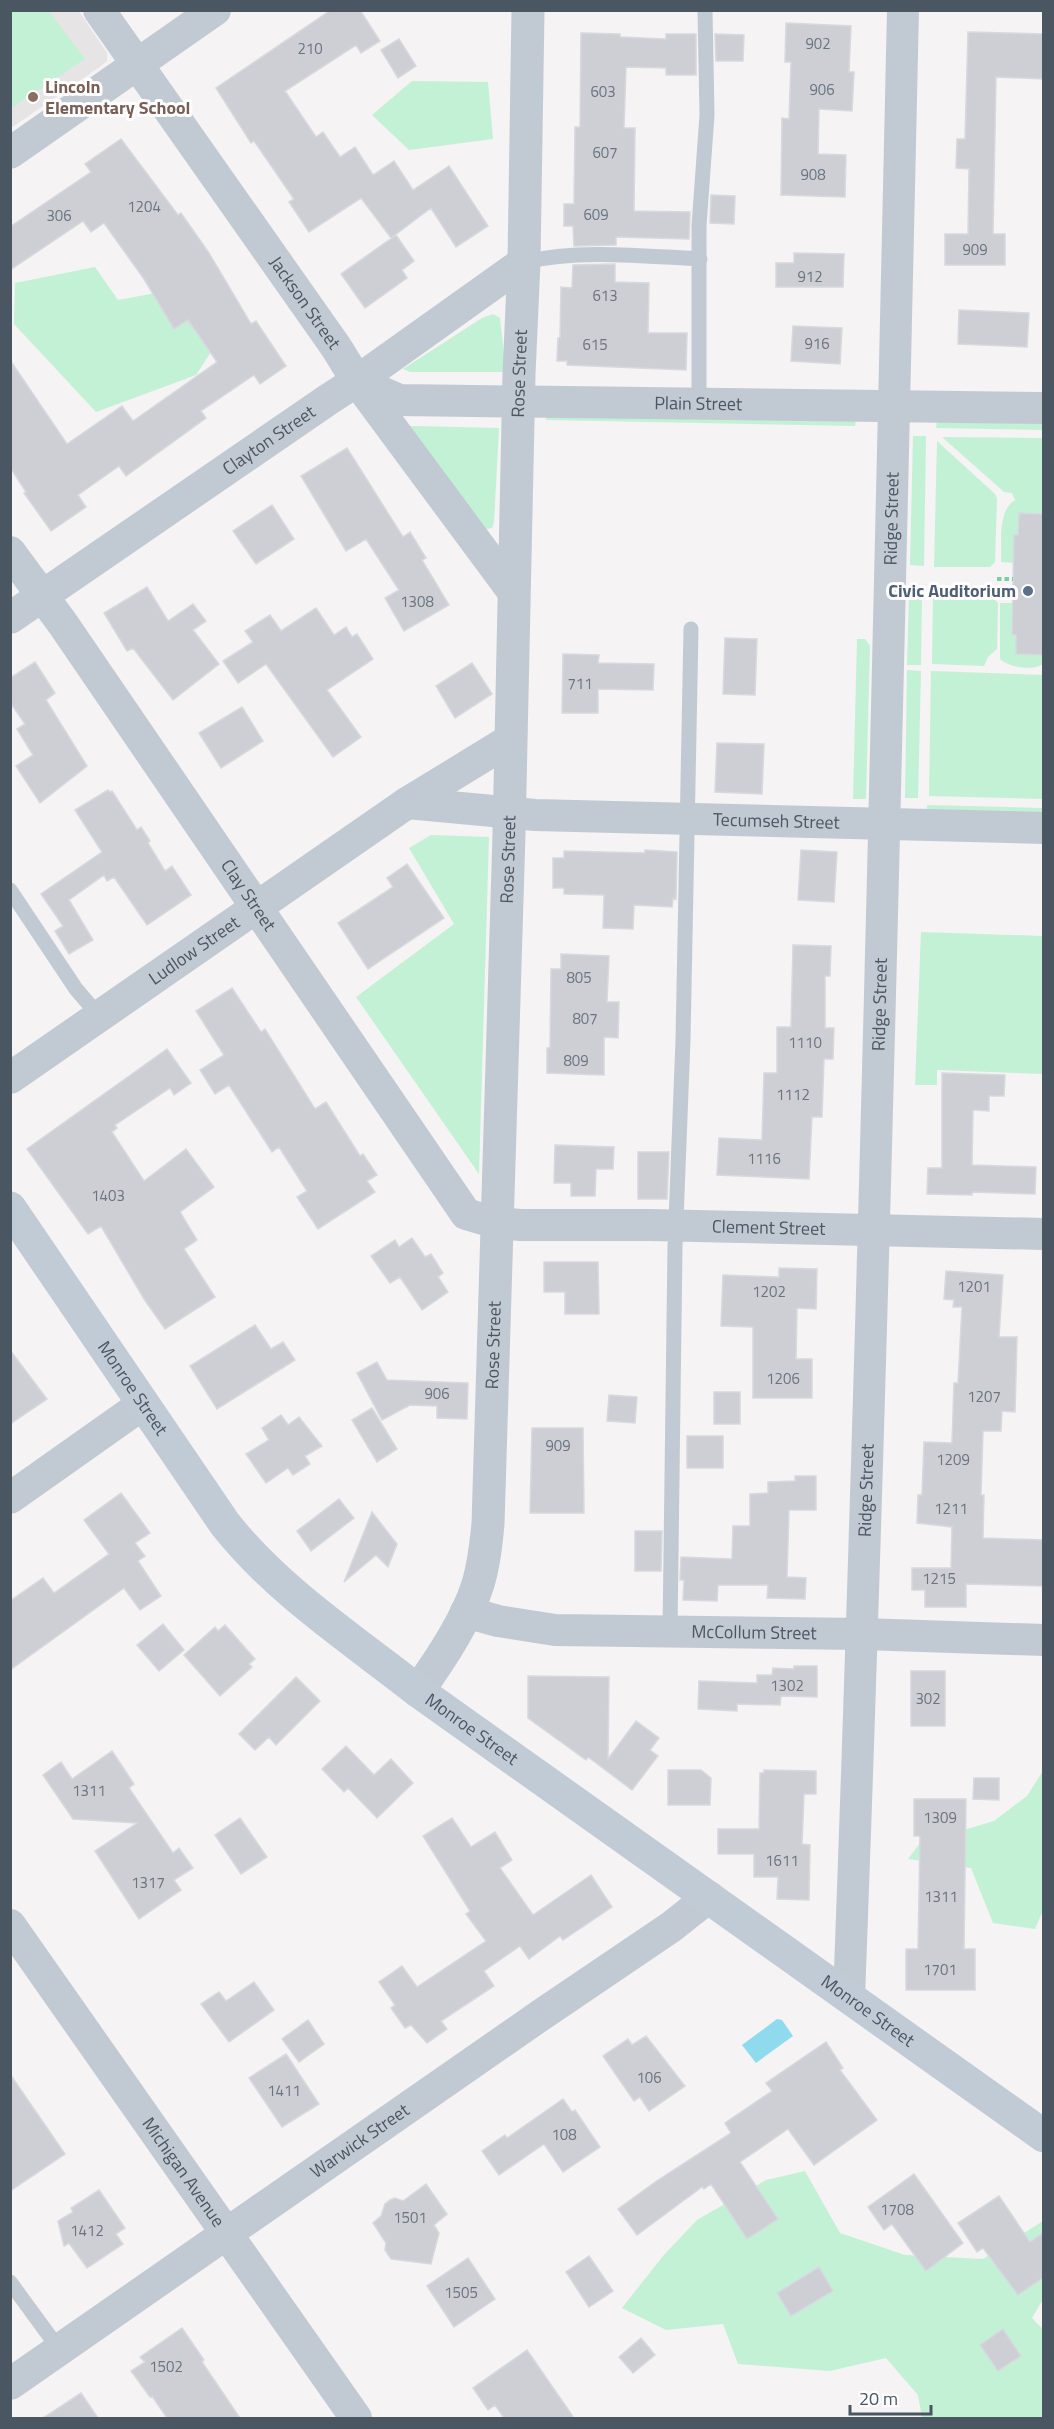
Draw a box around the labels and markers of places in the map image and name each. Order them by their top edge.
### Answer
place label: Lincoln Elementary School [45,73,190,121]
marker: Lincoln Elementary School [26,90,40,104]
place label: Civic Auditorium [888,577,1016,604]
marker: Civic Auditorium [1021,584,1035,598]

